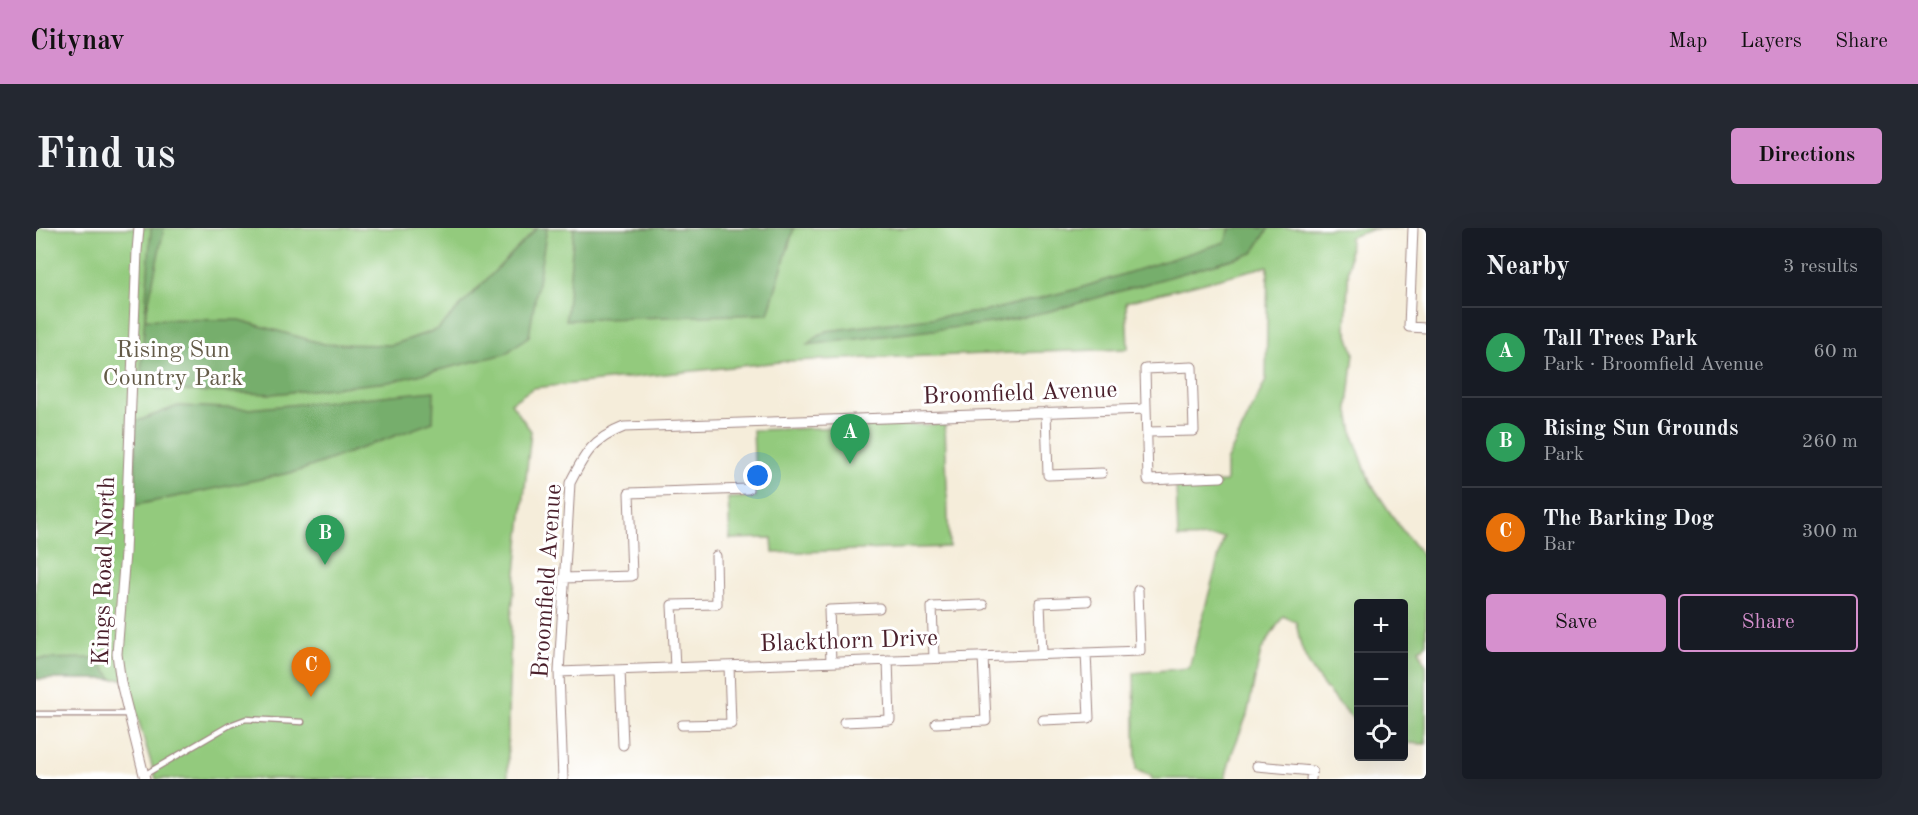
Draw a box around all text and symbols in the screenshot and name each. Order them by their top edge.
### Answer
text: Citynav [30,28,125,56]
text: Map [1668,31,1707,52]
text: Layers [1740,31,1802,52]
text: Share [1835,31,1888,52]
button: Directions [1731,128,1882,184]
text: Find us [36,135,175,177]
text: Nearby [1486,254,1570,280]
text: 3 results [1783,257,1858,277]
text: Tall Trees Park [1543,328,1698,350]
park label: Rising Sun Country Park [103,339,243,391]
text: A [1498,342,1513,362]
text: 60 m [1813,342,1858,362]
text: Park · Broomfield Avenue [1543,355,1763,375]
street label: Broomfield Avenue [922,379,1118,409]
pin: A [830,414,870,464]
text: Rising Sun Grounds [1543,418,1738,440]
text: B [1498,432,1513,452]
text: 260 m [1802,432,1858,452]
text: Park [1543,445,1584,465]
your location [743,461,772,490]
street label: Kings Road North [90,476,120,666]
street label: Broomfield Avenue [529,483,567,679]
text: The Barking Dog [1543,508,1714,530]
pin: B [306,516,344,565]
text: C [1499,522,1512,542]
text: 300 m [1802,522,1858,542]
text: Bar [1543,535,1575,555]
button: Save [1486,594,1666,652]
button: Share [1678,594,1858,652]
map controls [1354,599,1408,761]
button: + [1354,599,1408,653]
street label: Blackthorn Drive [759,627,939,657]
pin: C [292,648,330,697]
button: − [1354,653,1408,707]
button: locate [1354,707,1408,761]

